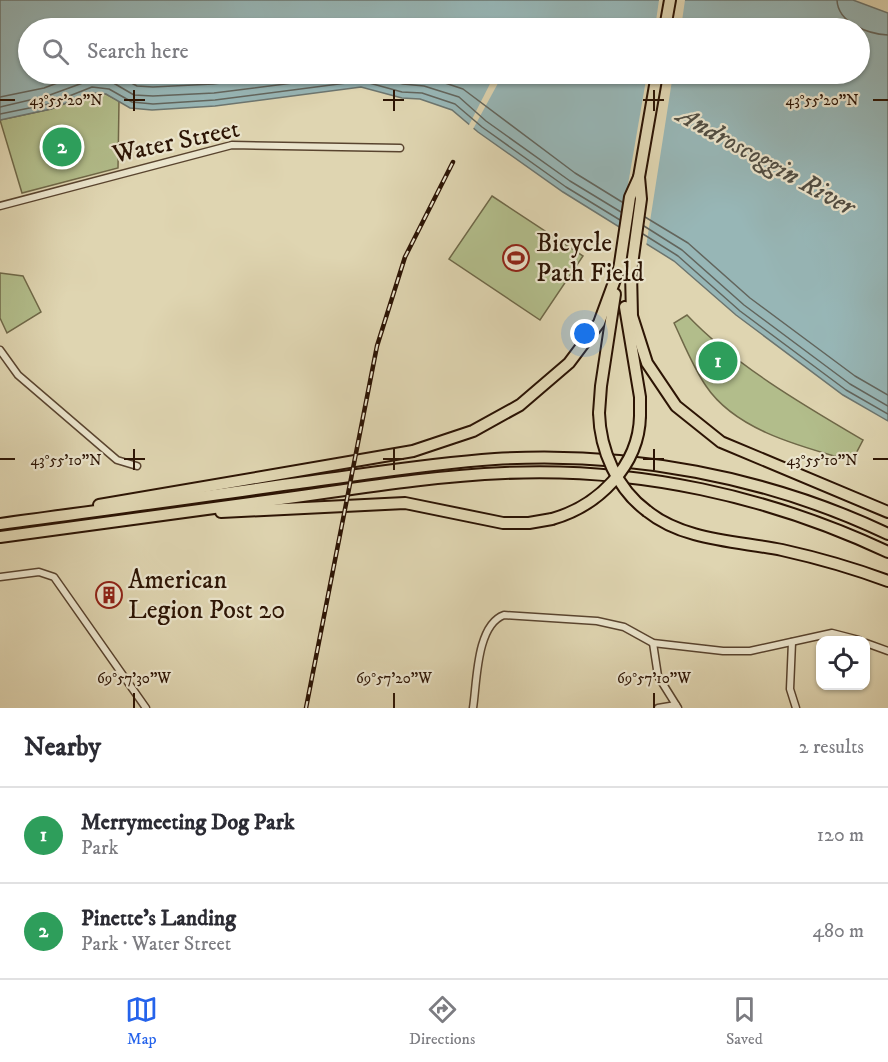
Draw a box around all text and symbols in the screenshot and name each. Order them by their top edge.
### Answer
search box [18,18,870,84]
icon: search [39,35,72,68]
text: Search here [87,38,189,65]
text: 43°55'20"N [30,91,102,110]
text: 43°55'20"N [786,91,858,110]
water label: Androscoggin River [669,97,863,225]
street label: Water Street [108,112,243,172]
pin: 2 [42,124,82,170]
place label: Bicycle Path Field [536,227,644,290]
sports icon: Bicycle Path Field [501,243,531,273]
your location [570,319,599,348]
pin: 1 [698,338,738,384]
text: 43°55'10"N [30,451,102,470]
text: 43°55'10"N [786,451,858,470]
place label: American Legion Post 20 [128,564,285,627]
building icon: American Legion Post 20 [94,580,124,610]
map controls [816,636,870,690]
button: locate [816,636,870,690]
text: 69°57'30"W [97,669,171,688]
text: 69°57'20"W [356,669,432,688]
text: 69°57'10"W [617,669,691,688]
text: Nearby [24,731,101,764]
text: 2 results [799,735,864,760]
text: Merrymeeting Dog Park [81,809,295,836]
text: 1 [40,823,47,848]
text: 120 m [817,823,864,848]
text: Park [81,836,118,861]
text: Pinette’s Landing [81,905,236,932]
text: 2 [39,919,48,944]
text: 480 m [812,919,864,944]
text: Park · Water Street [81,932,231,957]
tab: Map [125,993,158,1049]
tab: Directions [409,993,475,1049]
tab: Saved [726,993,763,1049]

